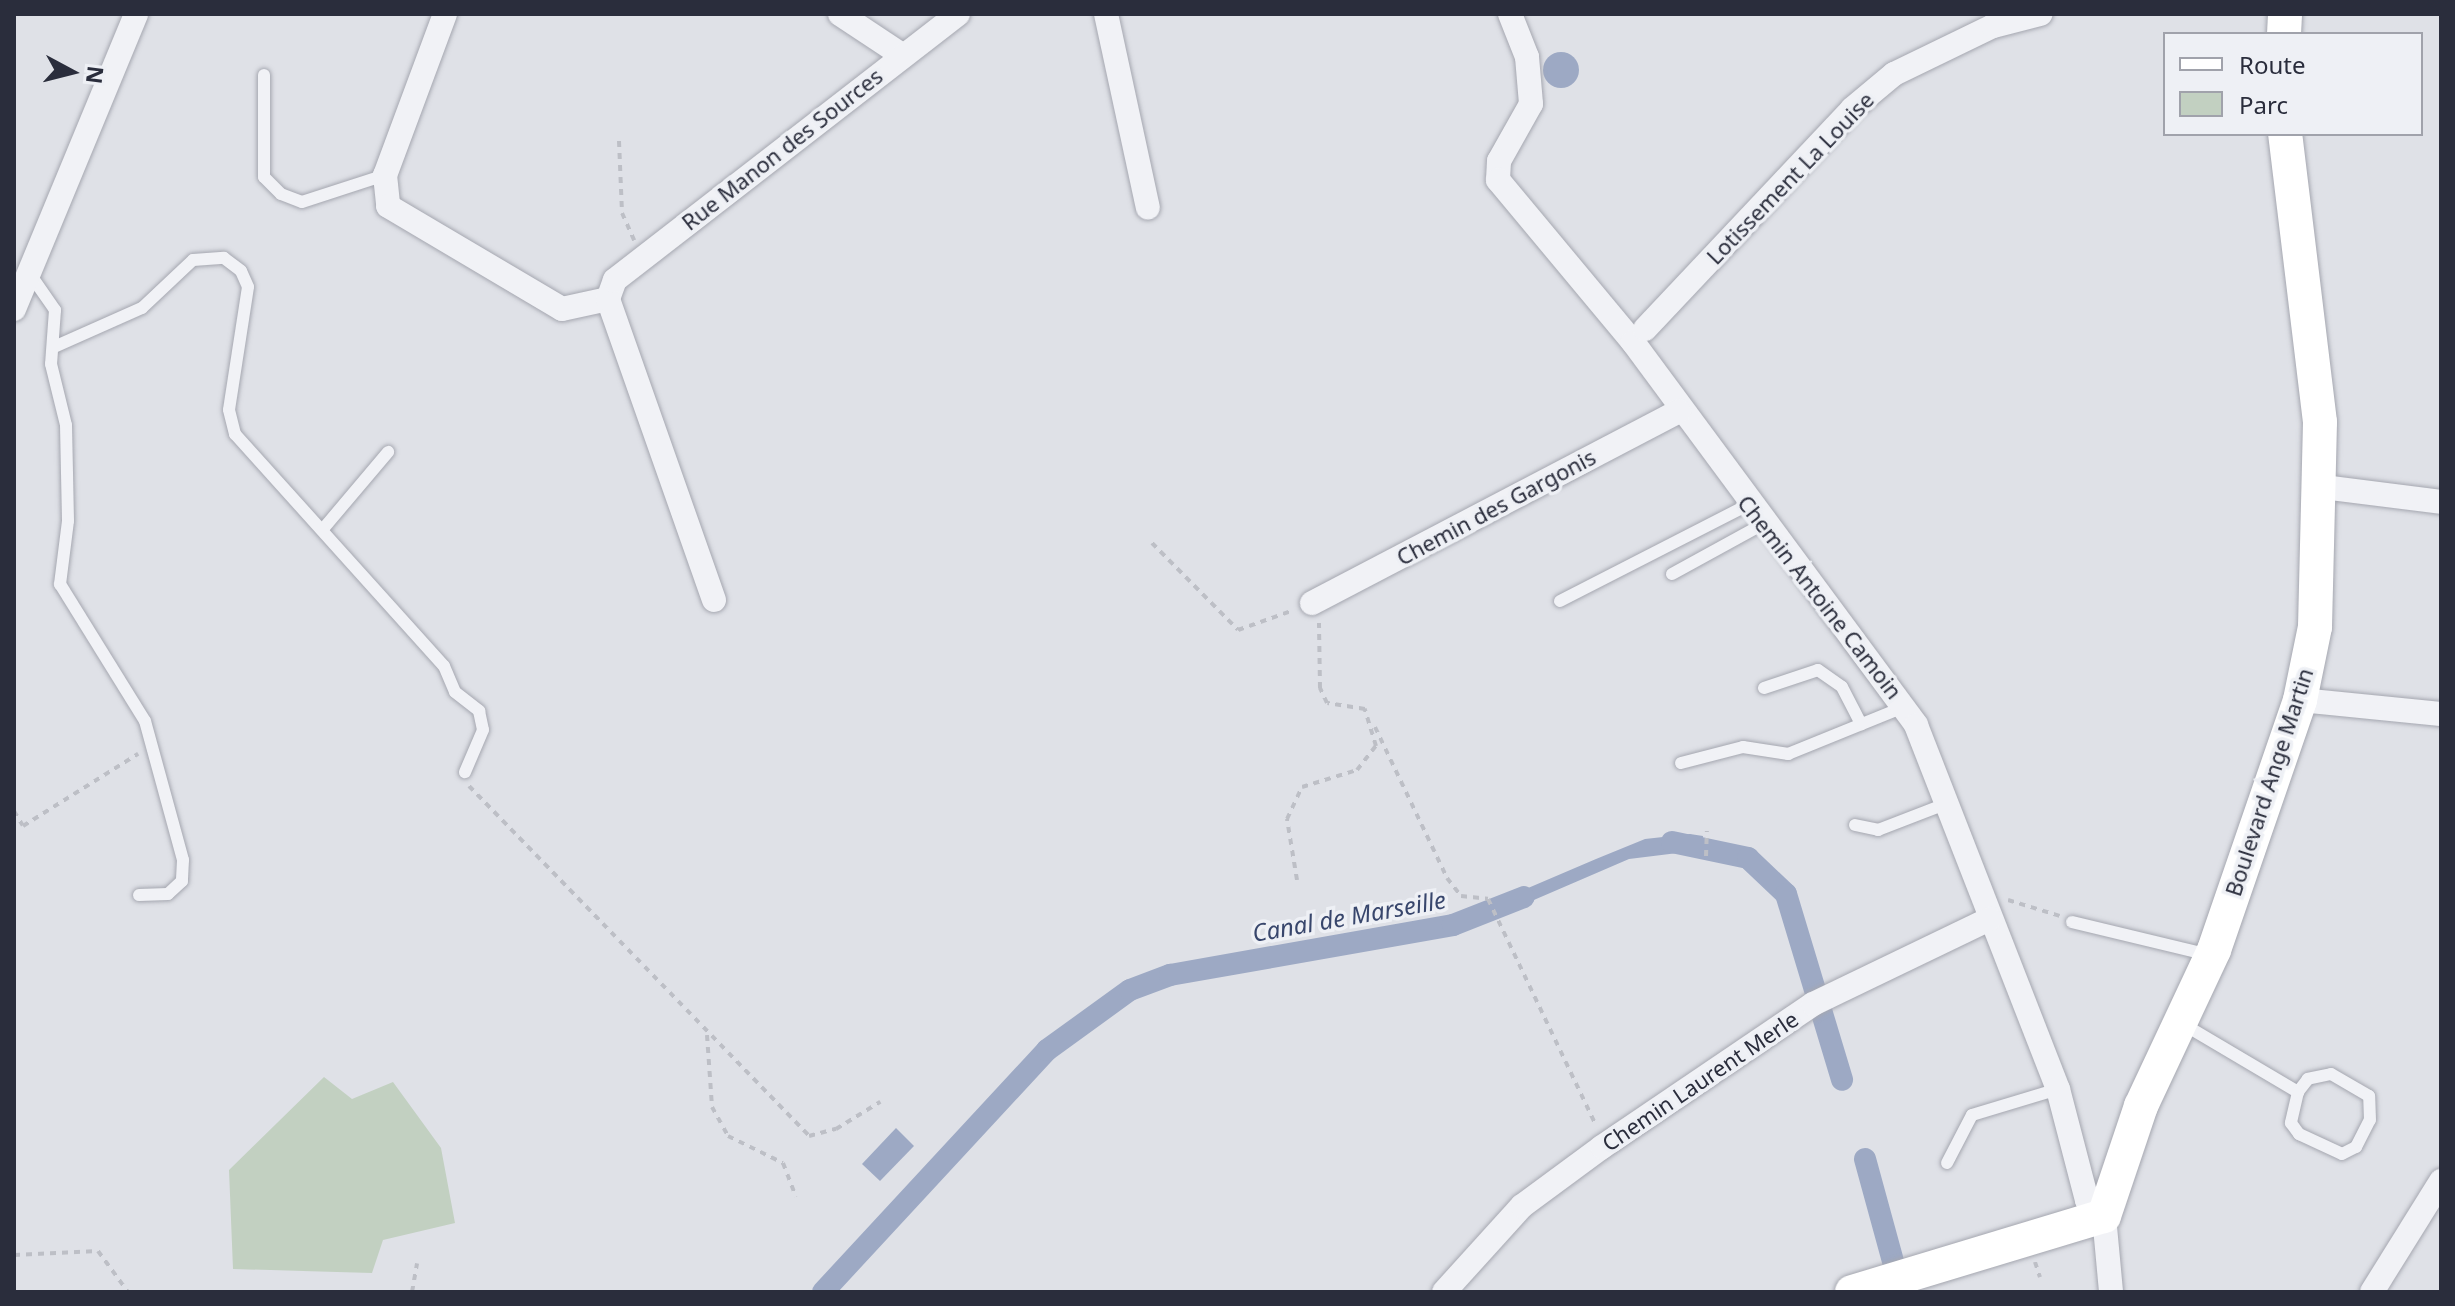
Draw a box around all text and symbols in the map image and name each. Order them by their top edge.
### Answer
north arrow [32,32,112,112]
legend [2163,32,2423,136]
text: Route [2239,48,2305,81]
street label: Rue Manon des Sources [676,62,888,236]
text: N [80,64,112,86]
street label: Lotissement La Louise [1701,87,1879,269]
text: Parc [2239,88,2288,121]
street label: Chemin des Gargonis [1392,443,1600,571]
street label: Chemin Antoine Camoin [1732,490,1908,704]
street label: Boulevard Ange Martin [2220,665,2318,899]
water label: Canal de Marseille [1250,885,1448,947]
street label: Chemin Laurent Merle [1597,1006,1803,1156]

